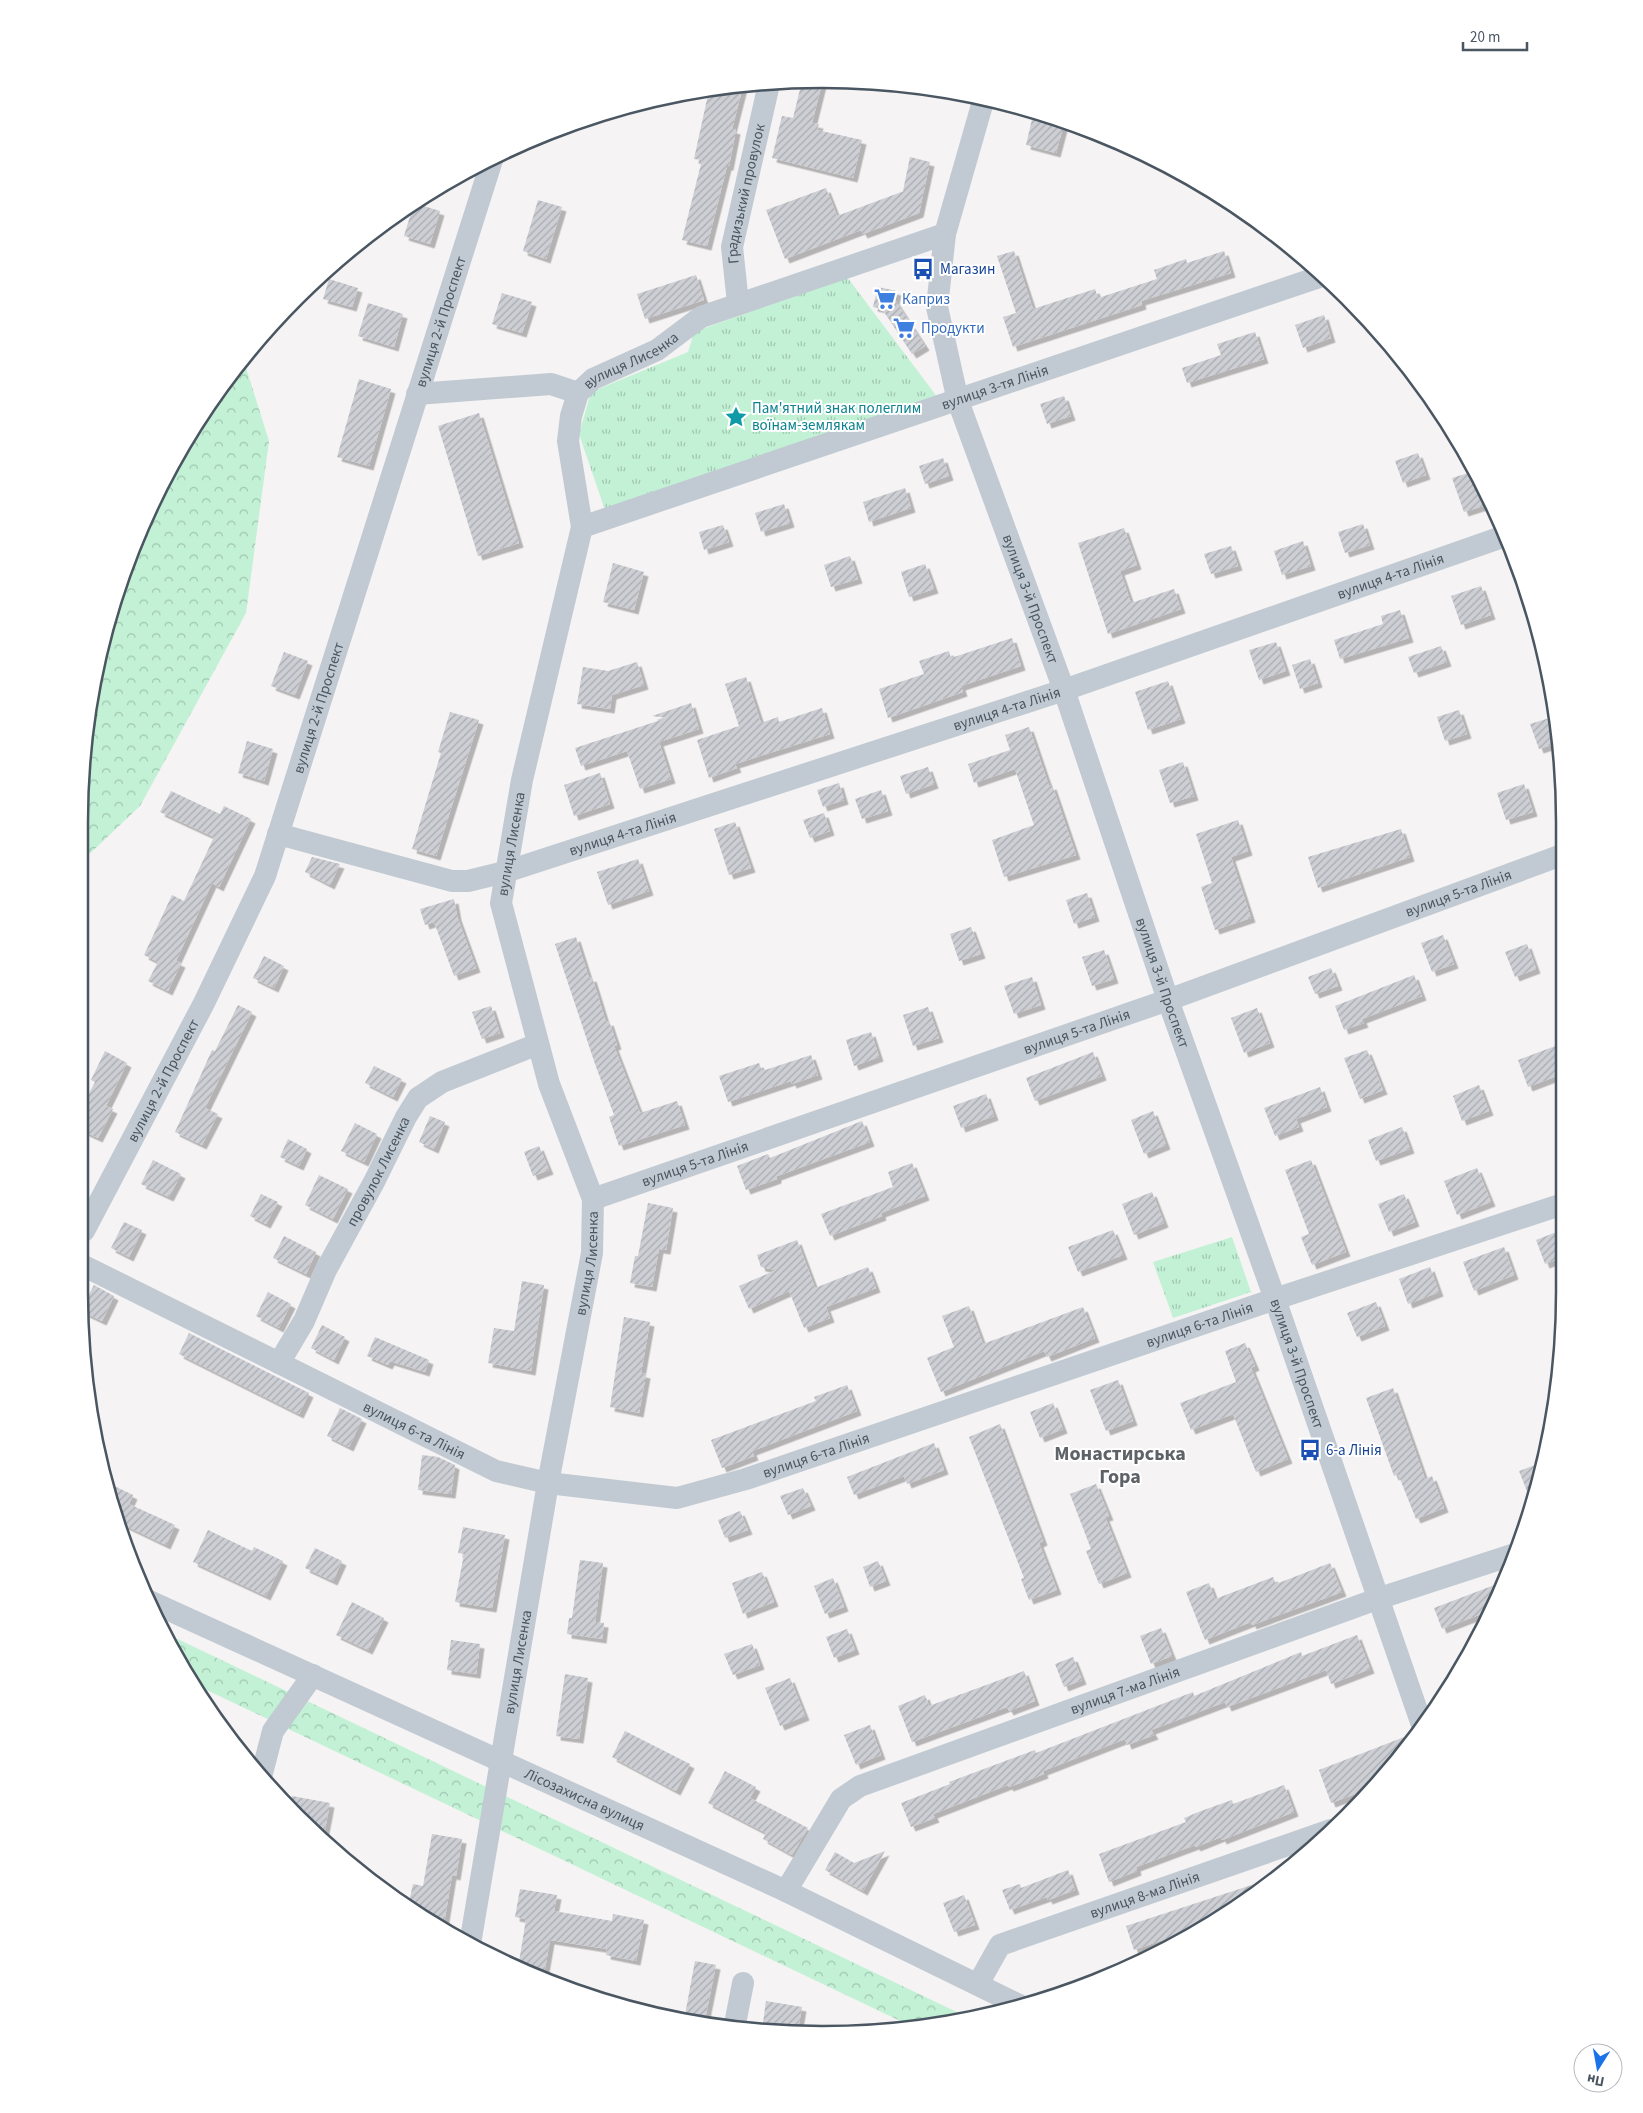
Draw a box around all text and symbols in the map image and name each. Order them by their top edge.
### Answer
scale bar [1463,20,1527,52]
text: 20 m [1470,27,1500,48]
street label: Градизький провулок [721,121,770,265]
street label: вулиця 2-й Проспект [410,253,471,390]
bus stop icon: Магазин [910,256,936,282]
place label: Магазин [940,259,995,280]
supermarket icon: Каприз [872,286,898,312]
place label: Каприз [902,289,950,310]
supermarket icon: Продукти [891,315,917,341]
place label: Продукти [921,318,985,339]
street label: вулиця Лисенка [578,327,683,394]
street label: вулиця 3-тя Лінія [939,359,1051,415]
place label: Пам'ятний знак полеглим воїнам-землякам [752,398,921,436]
place icon: Пам'ятний знак полеглим воїнам-землякам [723,404,749,430]
street label: вулиця 3-й Проспект [997,531,1064,667]
street label: вулиця 4-та Лінія [1334,548,1447,604]
street label: вулиця 2-й Проспект [288,639,349,776]
street label: вулиця 4-та Лінія [950,681,1063,736]
street label: вулиця Лисенка [492,790,530,898]
street label: вулиця 4-та Лінія [566,806,679,861]
street label: вулиця 5-та Лінія [1402,864,1515,922]
street label: вулиця 3-й Проспект [1131,915,1195,1051]
street label: вулиця 5-та Лінія [1020,1003,1133,1060]
street label: вулиця 2-й Проспект [122,1015,204,1146]
street label: провулок Лисенка [341,1113,415,1230]
street label: вулиця 5-та Лінія [639,1135,751,1192]
street label: вулиця Лисенка [570,1211,603,1317]
street label: вулиця 3-й Проспект [1265,1296,1330,1432]
street label: вулиця 6-та Лінія [1143,1297,1256,1353]
street label: вулиця 6-та Лінія [360,1396,469,1465]
street label: вулиця 6-та Лінія [760,1427,872,1483]
bus stop icon: 6-а Лінія [1297,1437,1323,1463]
district label: Монастирська Гора [1054,1440,1186,1491]
place label: 6-а Лінія [1326,1440,1382,1461]
street label: вулиця Лисенка [499,1608,537,1716]
street label: вулиця 7-ма Лінія [1067,1661,1183,1720]
street label: Лісозахисна вулиця [521,1763,648,1836]
street label: вулиця 8-ма Лінія [1087,1866,1203,1924]
north arrow [1573,2043,1623,2093]
text: Пн [1585,2068,1606,2091]

